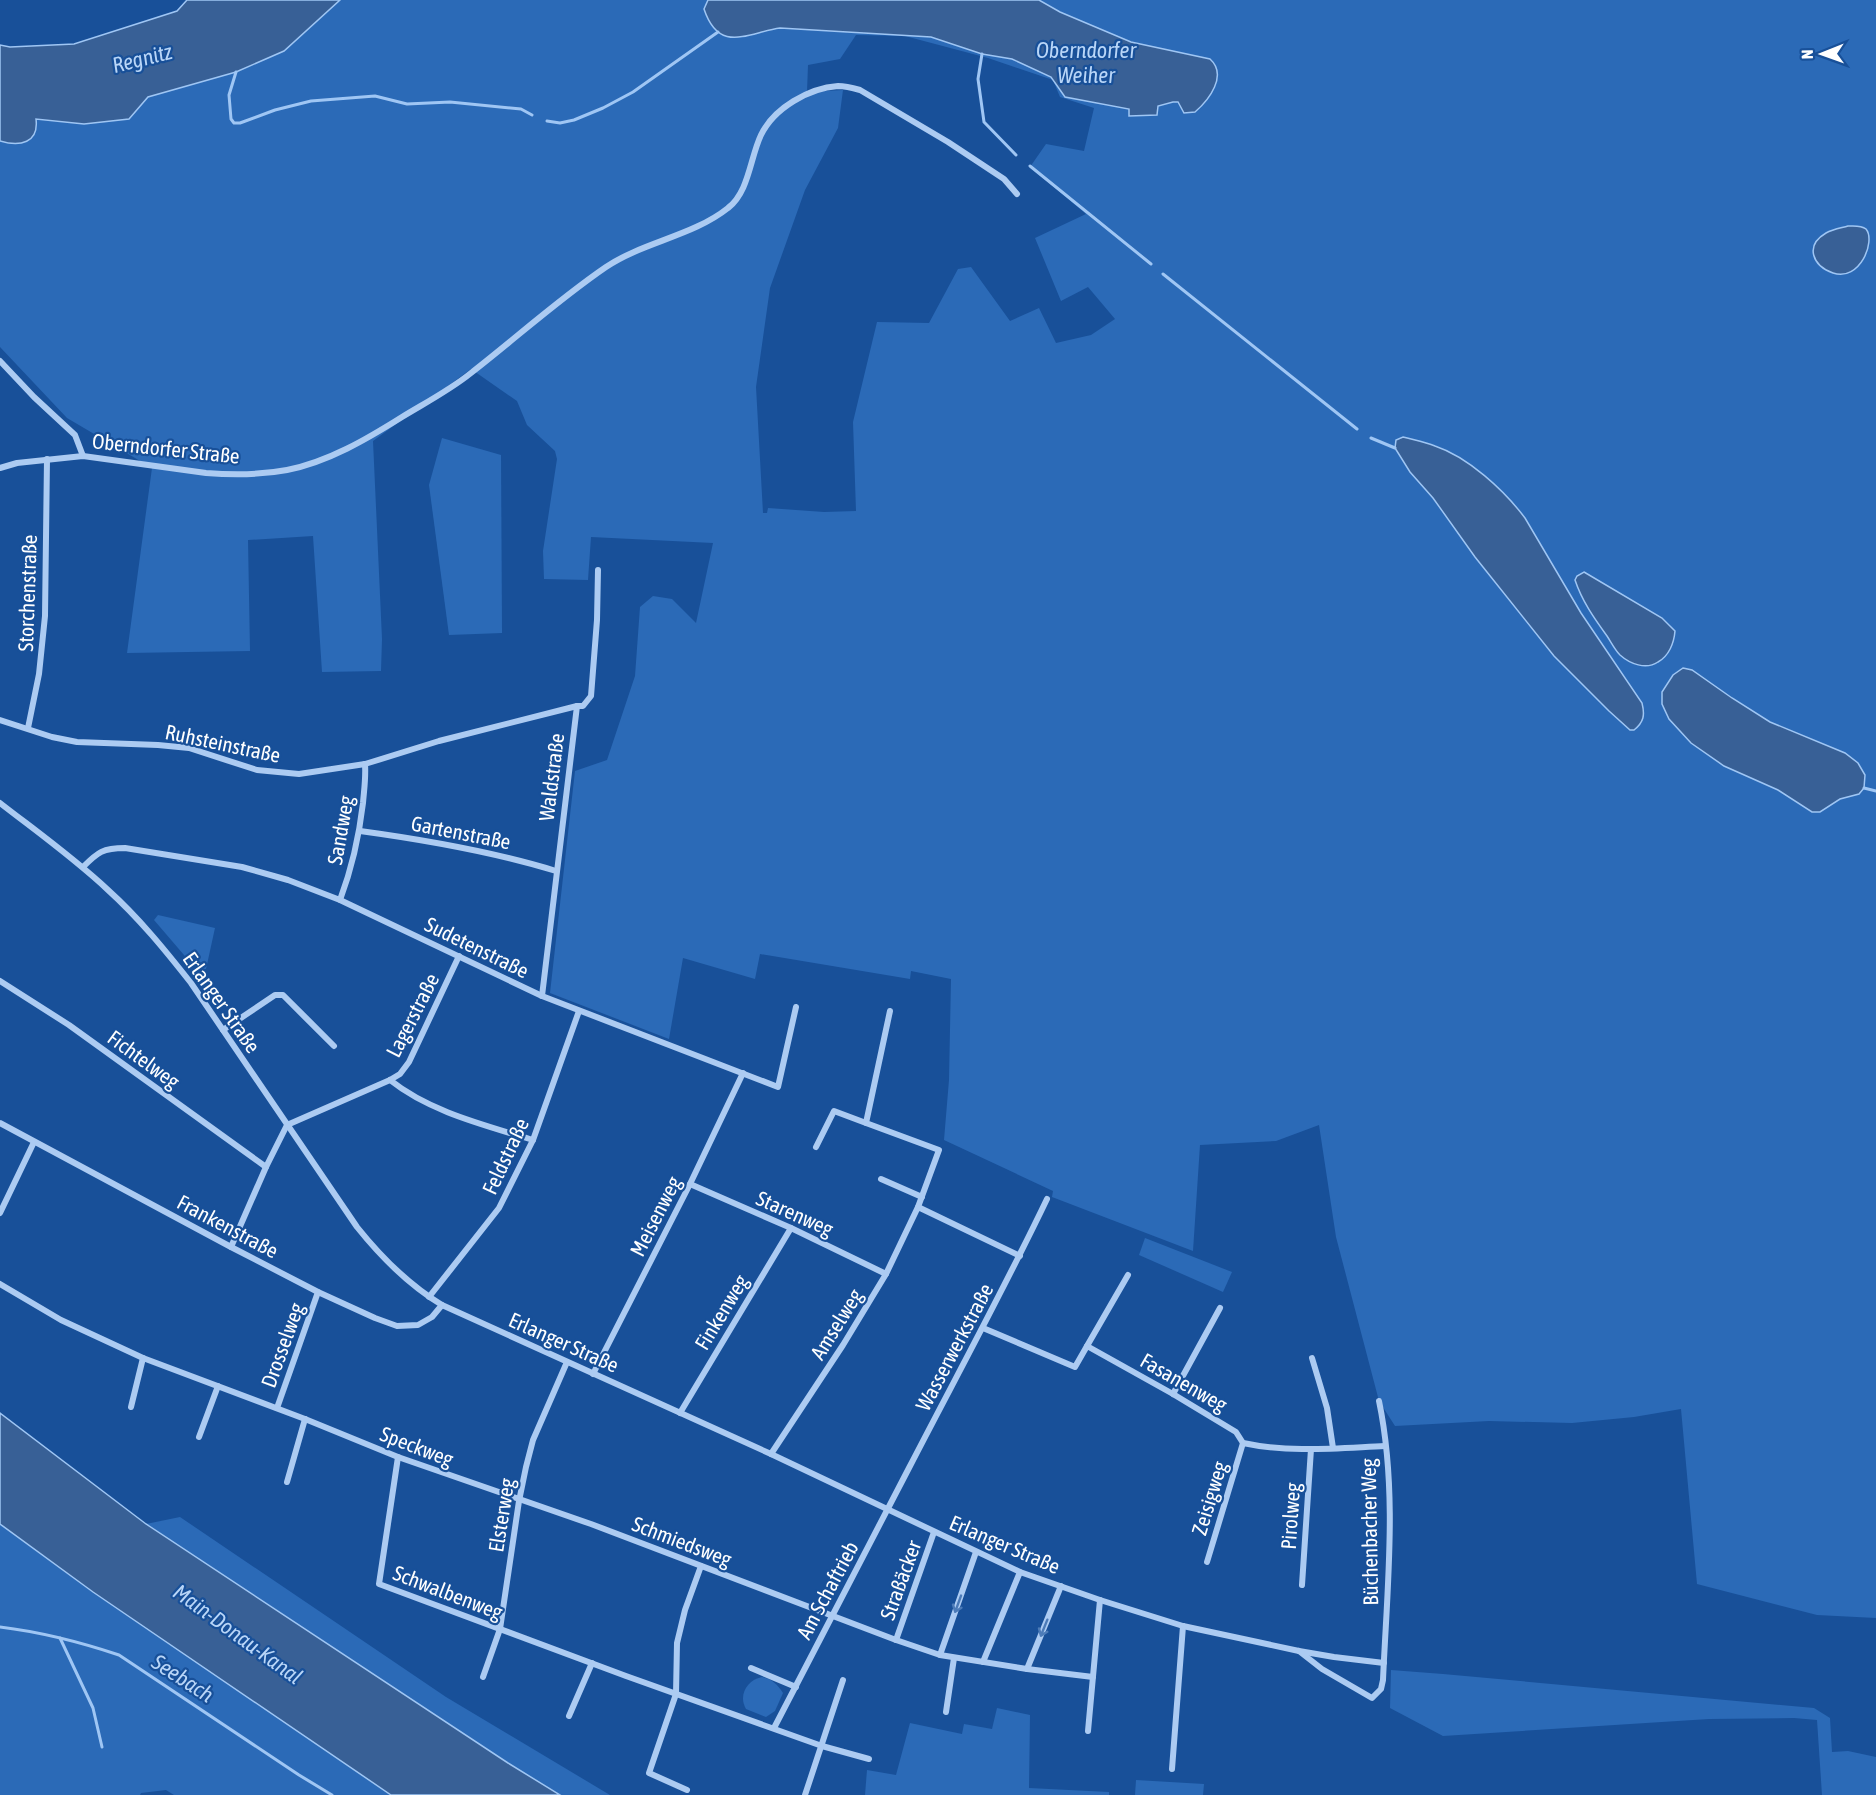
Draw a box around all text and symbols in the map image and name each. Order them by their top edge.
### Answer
north arrow [1792,24,1852,84]
water label: Oberndorfer Weiher [1036,37,1138,88]
water label: Regnitz [109,38,176,78]
text: N [1798,49,1816,59]
street label: Oberndorfer Straße [91,428,241,468]
street label: Storchenstraße [13,534,41,652]
street label: Ruhsteinstraße [163,719,283,767]
street label: Waldstraße [534,732,568,822]
street label: Sandweg [322,794,358,866]
street label: Gartenstraße [409,811,513,853]
street label: Sudetenstraße [421,912,533,982]
street label: Erlanger Straße [178,947,266,1057]
street label: Lagerstraße [381,969,443,1061]
street label: Fichtelweg [103,1025,185,1093]
street label: Feldstraße [477,1114,533,1198]
street label: Meisenweg [625,1172,685,1260]
street label: Starenweg [753,1185,837,1241]
street label: Frankenstraße [173,1189,283,1263]
street label: Finkenweg [689,1270,753,1354]
street label: Wasserwerkstraße [910,1279,998,1415]
street label: Amselweg [805,1284,867,1364]
street label: Drosselweg [256,1299,308,1391]
street label: Erlanger Straße [505,1307,623,1377]
street label: Fasanenweg [1137,1348,1231,1416]
street label: Speckweg [377,1421,457,1471]
street label: Zeisigweg [1186,1458,1232,1538]
street label: Büchenbacher Weg [1356,1458,1382,1606]
street label: Elsterweg [483,1476,519,1554]
street label: Pirolweg [1276,1482,1304,1550]
street label: Erlanger Straße [946,1510,1064,1578]
street label: Schmiedsweg [629,1511,735,1571]
street label: Straßäcker [875,1536,926,1623]
street label: Am Schaftrieb [791,1537,863,1643]
street label: Schwalbenweg [390,1560,506,1624]
water label: Main-Donau-Kanal [168,1578,308,1690]
one-way arrow [952,1594,963,1612]
one-way arrow [1038,1618,1049,1636]
water label: Seebach [146,1648,219,1708]

